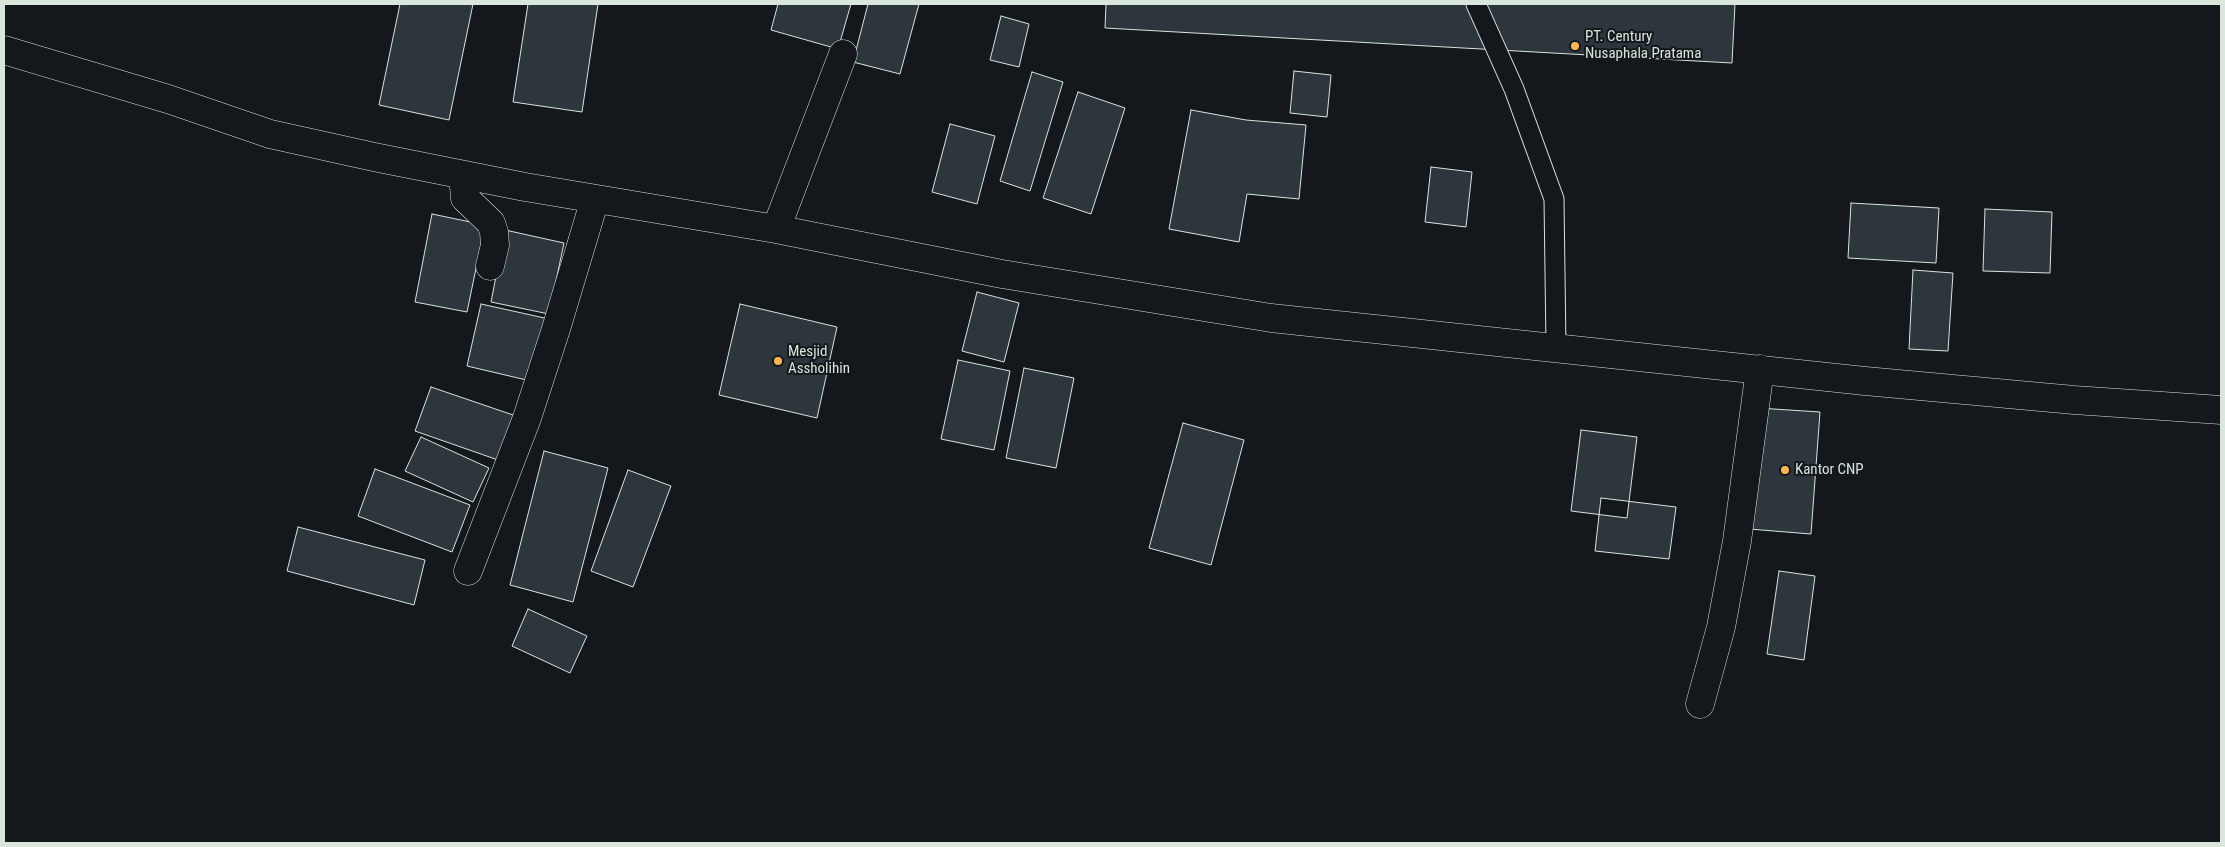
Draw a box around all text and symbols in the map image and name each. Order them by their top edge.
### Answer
place label: PT. Century Nusaphala Pratama [1585,28,1701,63]
marker: PT. Century Nusaphala Pratama [1569,40,1581,52]
place label: Mesjid Assholihin [788,343,850,378]
marker: Mesjid Assholihin [772,355,784,367]
place label: Kantor CNP [1795,461,1864,479]
marker: Kantor CNP [1779,464,1791,476]

